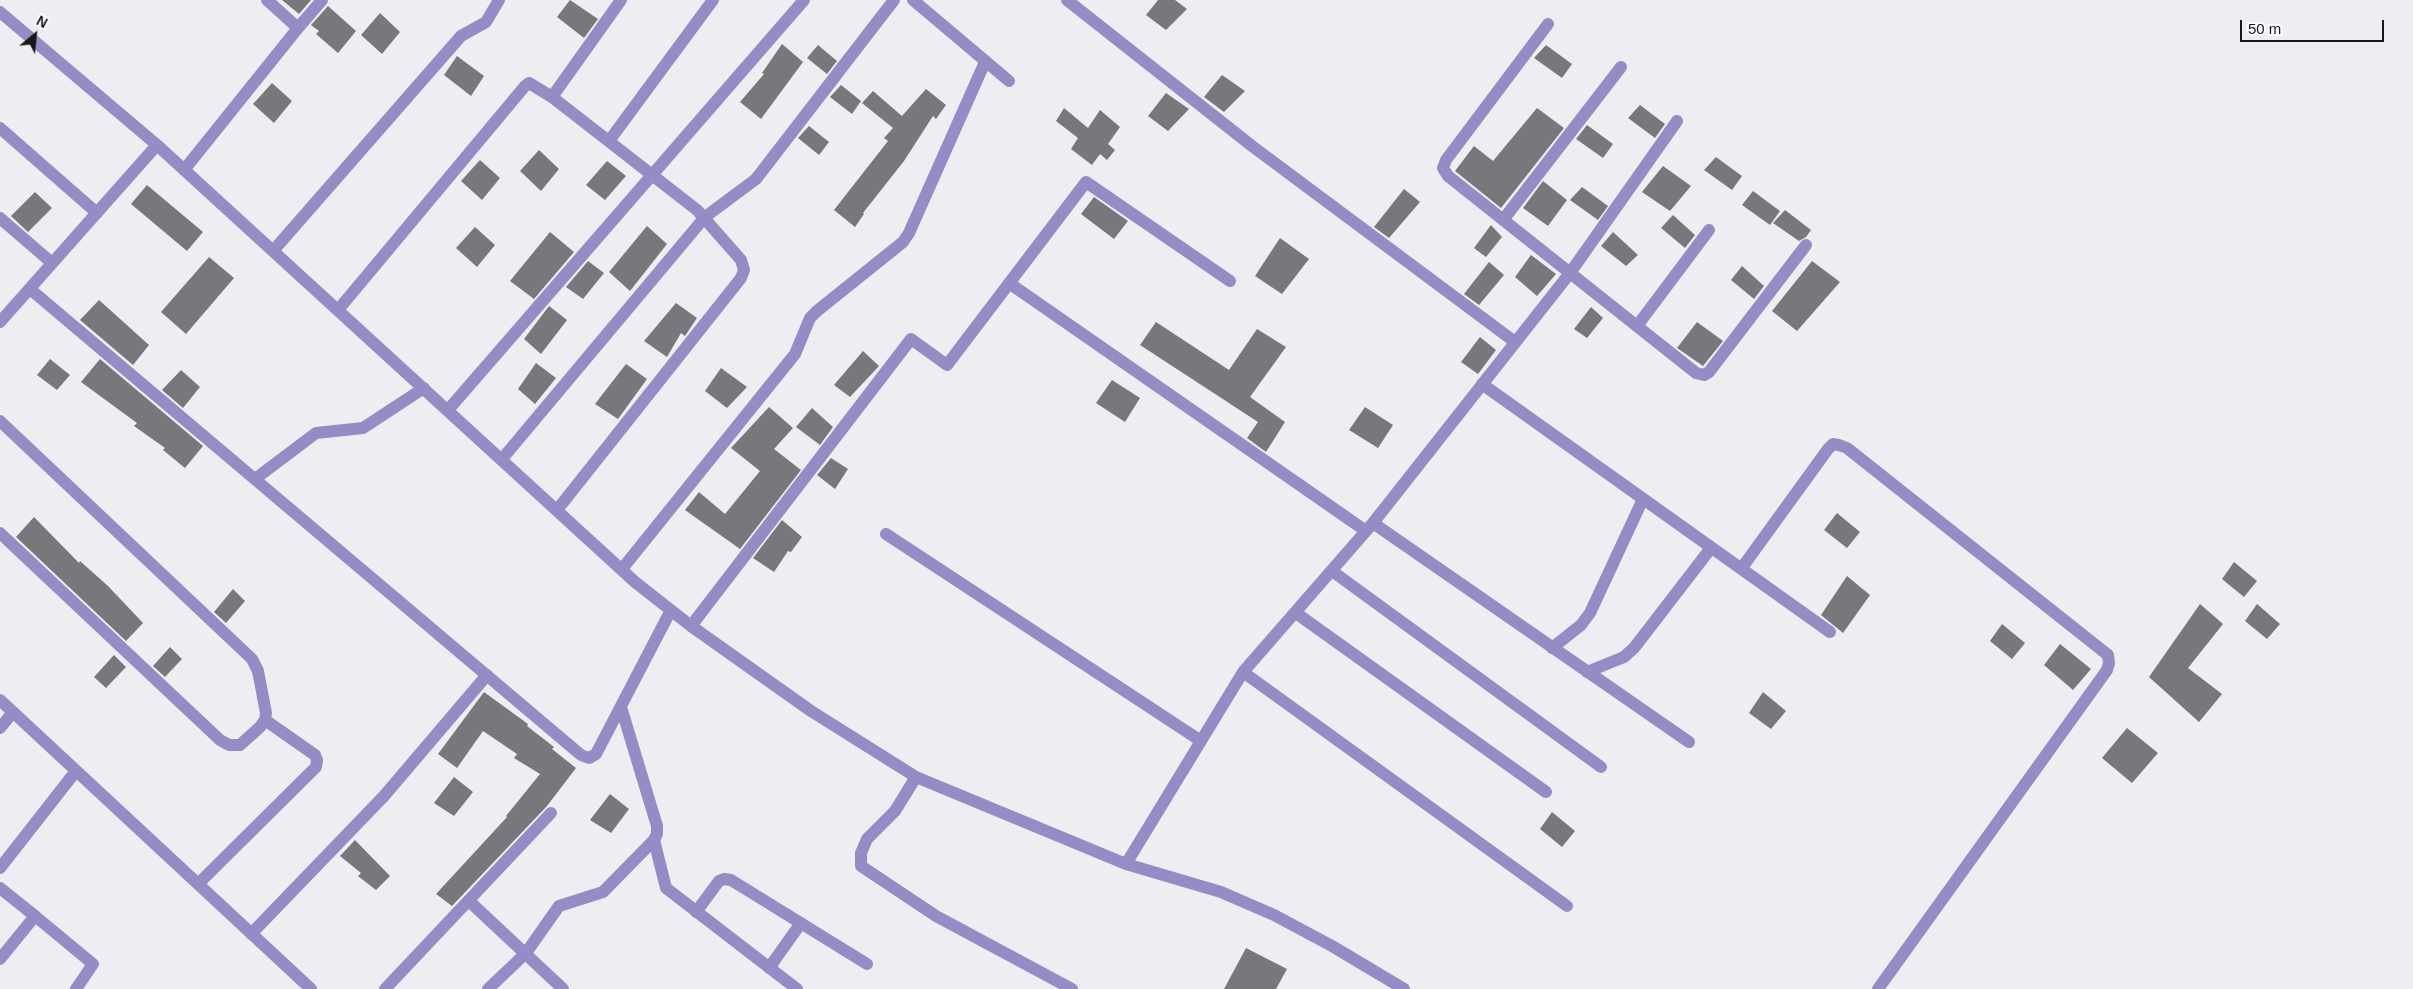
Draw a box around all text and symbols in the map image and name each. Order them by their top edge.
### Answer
north arrow [10,10,60,60]
scale bar [2243,10,2387,42]
text: N [34,12,50,31]
text: 50 m [2248,20,2281,37]

